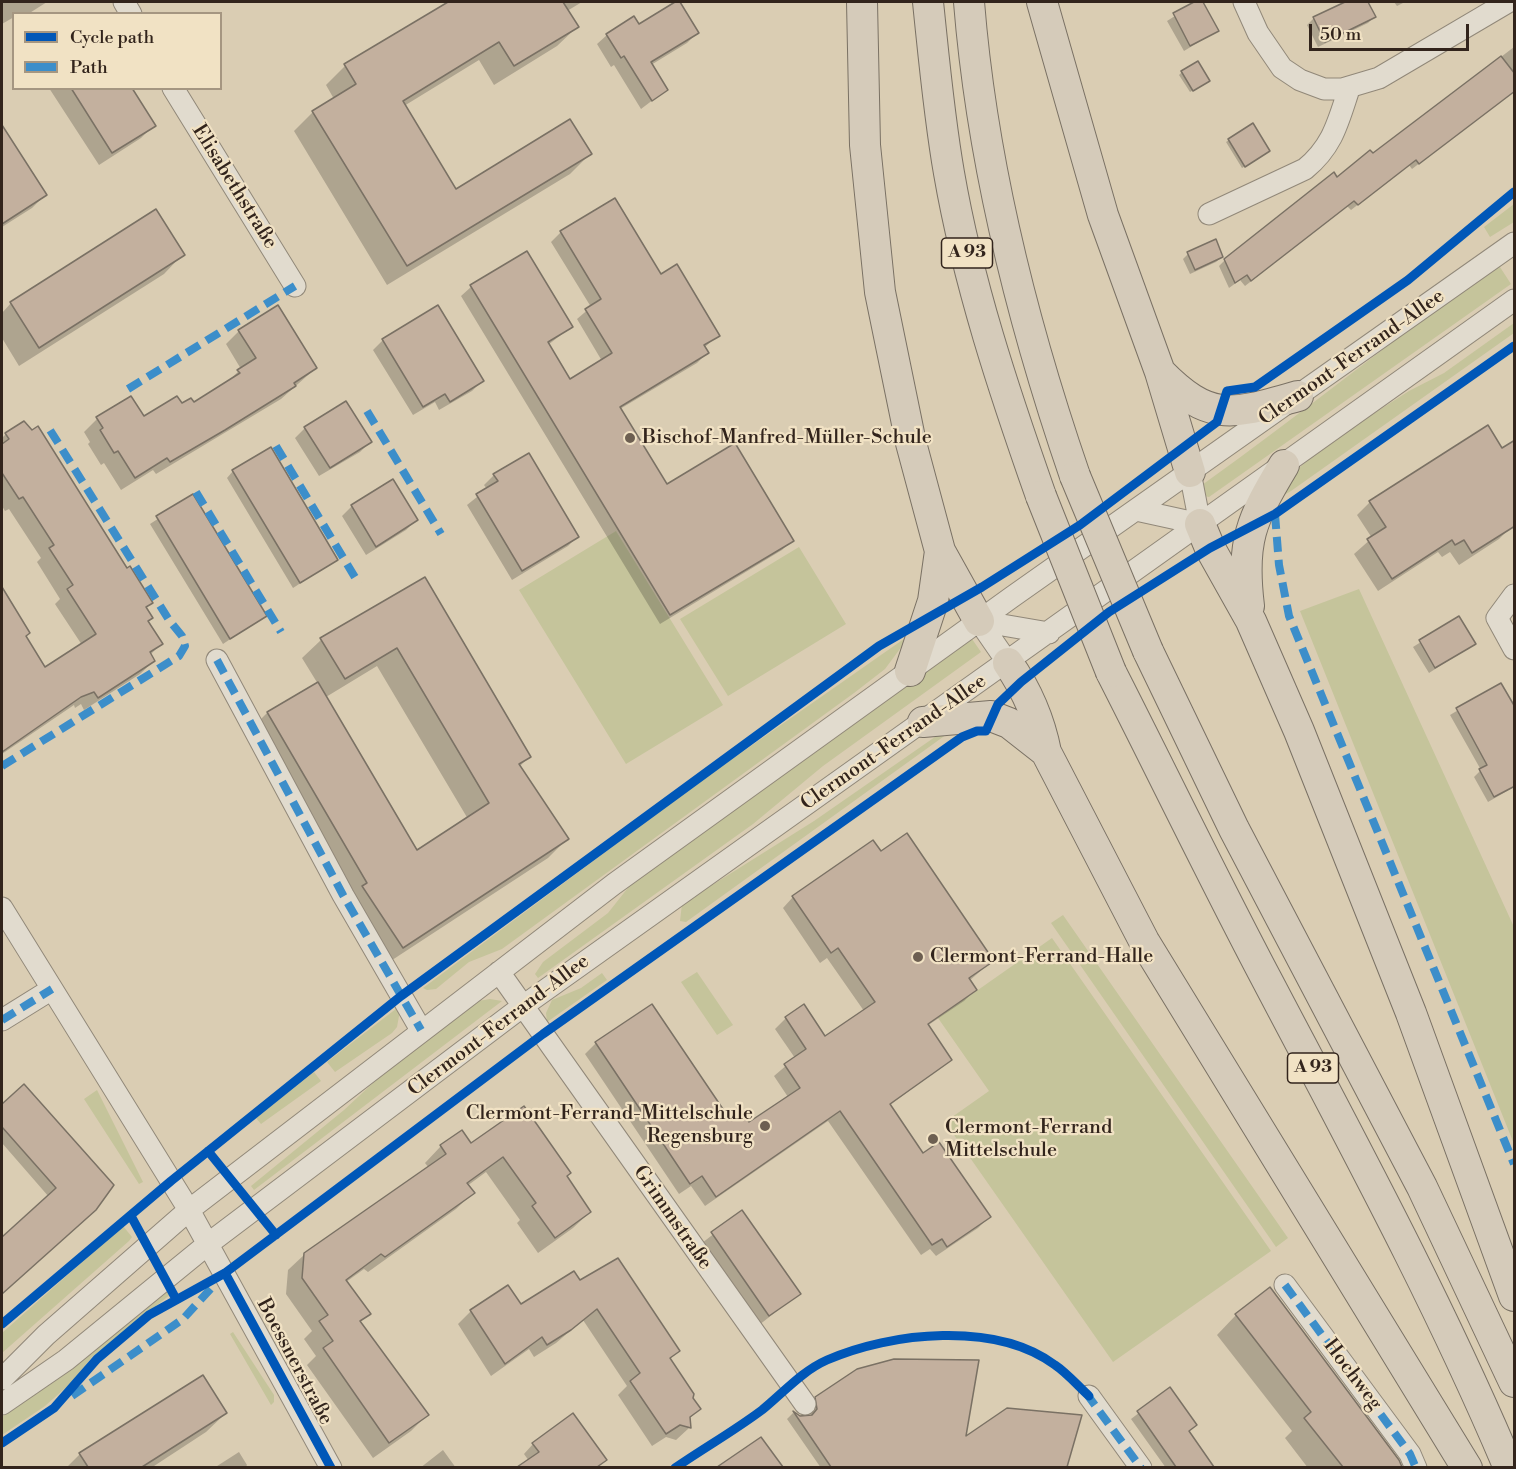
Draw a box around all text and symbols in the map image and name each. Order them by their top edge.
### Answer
legend [12,12,222,90]
scale bar [1312,12,1472,50]
text: 50 m [1320,23,1361,46]
text: Cycle path [70,26,154,49]
text: Path [70,56,108,79]
street label: Elisabethstraße [186,120,282,254]
road number: A 93 [942,238,992,268]
street label: Clermont-Ferrand-Allee [1255,285,1449,431]
place label: Bischof-Manfred-Müller-Schule [642,426,932,450]
marker: Bischof-Manfred-Müller-Schule [623,431,637,445]
street label: Clermont-Ferrand-Allee [797,670,991,816]
place label: Clermont-Ferrand-Halle [930,945,1153,969]
street label: Clermont-Ferrand-Allee [404,950,594,1102]
marker: Clermont-Ferrand-Halle [911,950,925,964]
road number: A 93 [1288,1053,1338,1083]
place label: Clermont-Ferrand-Mittelschule Regensburg [466,1102,753,1149]
place label: Clermont-Ferrand Mittelschule [945,1116,1112,1163]
marker: Clermont-Ferrand-Mittelschule Regensburg [758,1119,772,1133]
marker: Clermont-Ferrand Mittelschule [926,1132,940,1146]
street label: Grimmstraße [627,1161,717,1275]
street label: Boessnerstraße [251,1295,337,1429]
street label: Hochweg [1317,1335,1387,1415]

